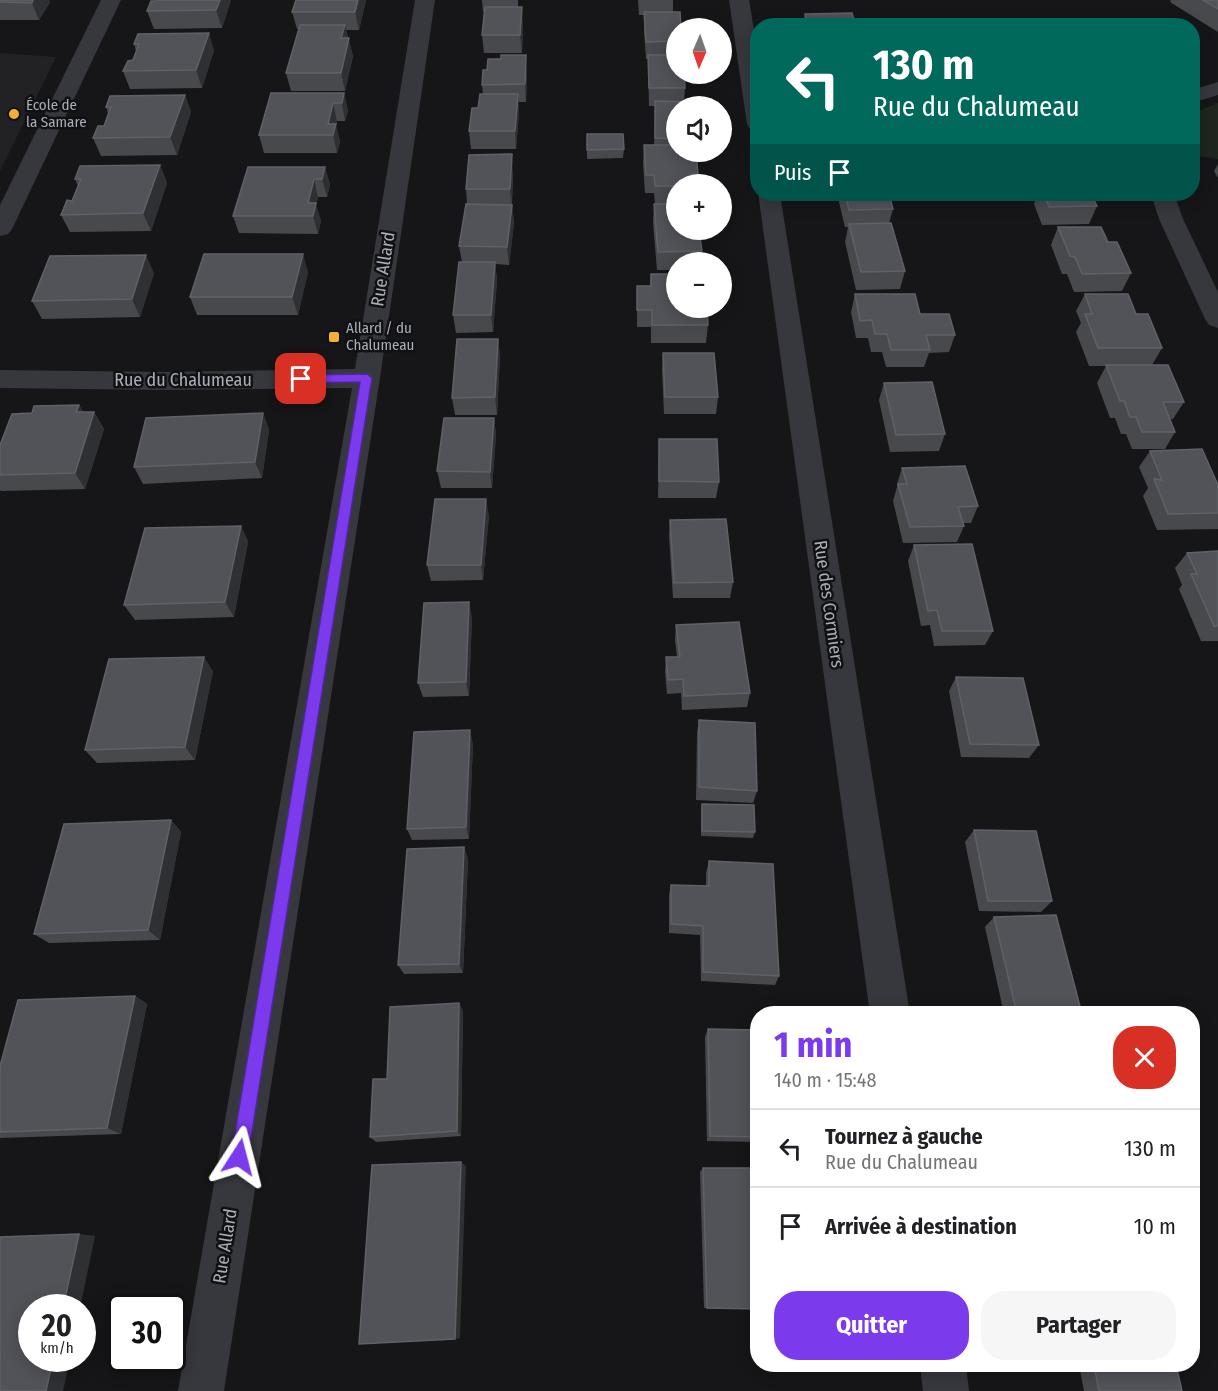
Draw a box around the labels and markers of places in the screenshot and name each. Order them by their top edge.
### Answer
place label: École de la Samare [26,96,87,131]
marker: École de la Samare [7,107,21,121]
place label: Allard / du Chalumeau [346,319,414,354]
marker: Allard / du Chalumeau [327,330,341,344]
pin [275,353,326,404]

